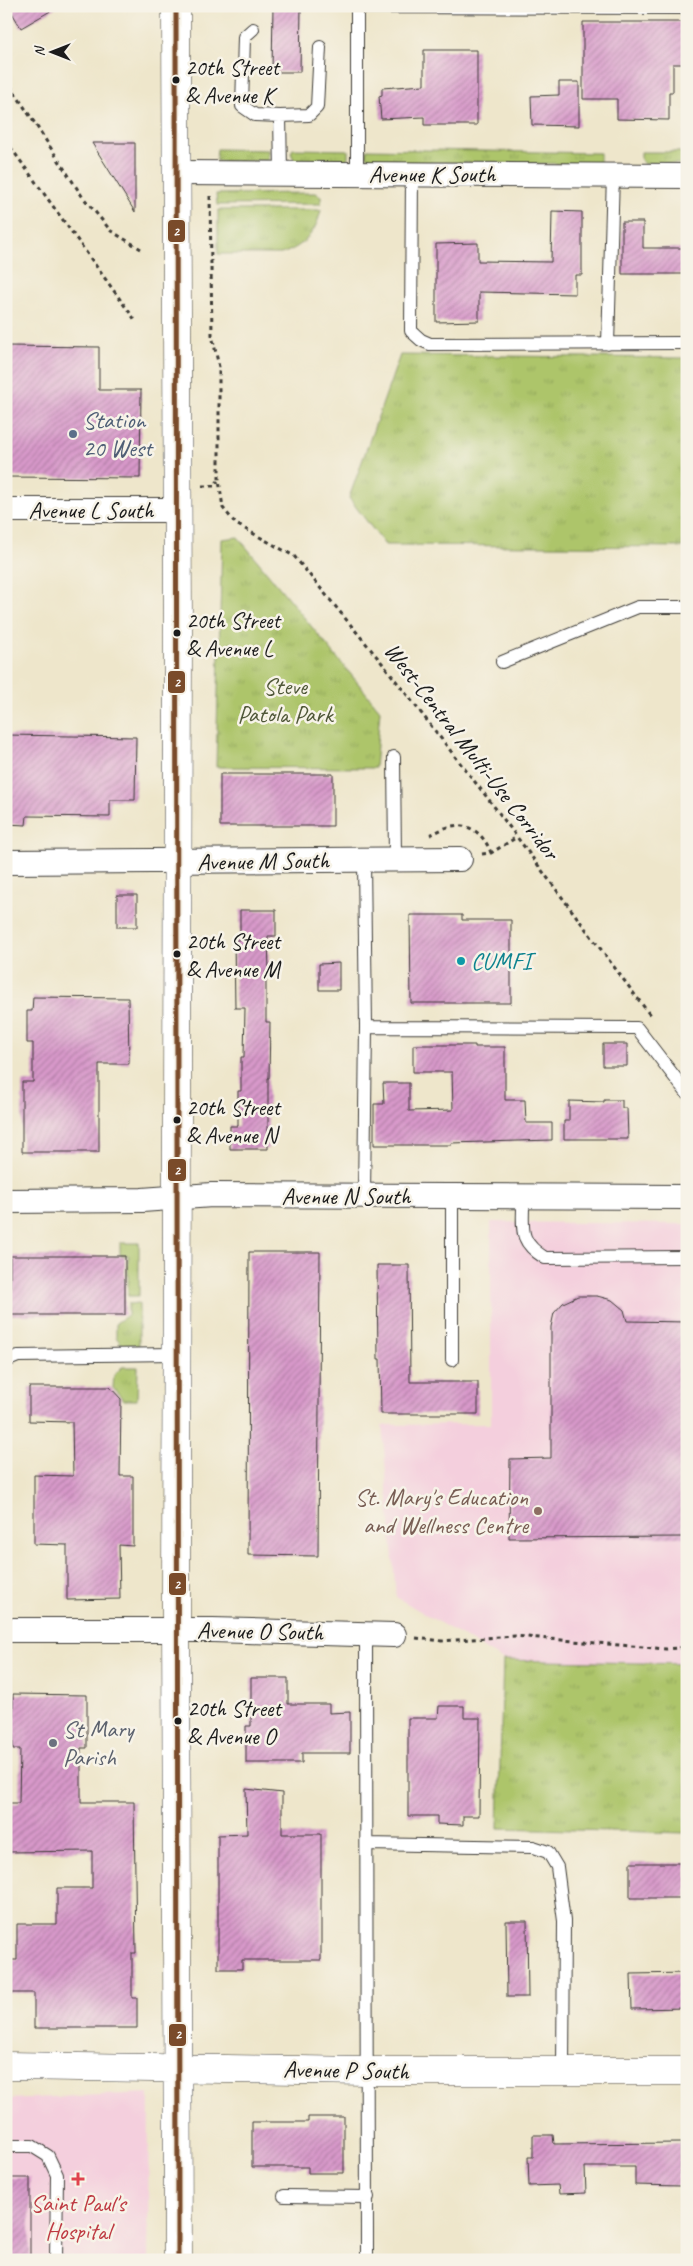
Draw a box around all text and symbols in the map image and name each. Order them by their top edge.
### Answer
north arrow [28,28,78,78]
text: N [31,45,48,56]
place label: 20th Street & Avenue K [185,53,281,110]
marker: 20th Street & Avenue K [171,75,181,85]
street label: Avenue K South [369,159,496,189]
line badge: 2 [167,219,186,243]
text: 2 [173,223,181,240]
place label: Station 20 West [83,405,154,463]
marker: Station 20 West [67,428,79,440]
street label: Avenue L South [29,495,155,525]
place label: 20th Street & Avenue L [186,606,282,663]
marker: 20th Street & Avenue L [172,628,182,638]
street label: West-Central Multi-Use Corridor [378,636,568,867]
line badge: 2 [167,670,186,694]
park label: Steve Patola Park [238,671,335,729]
text: 2 [174,674,182,691]
street label: Avenue M South [197,845,330,877]
place label: 20th Street & Avenue M [186,927,282,984]
place label: CUMFI [471,946,537,976]
marker: 20th Street & Avenue M [172,949,182,959]
marker: CUMFI [455,955,467,967]
place label: 20th Street & Avenue N [186,1093,282,1150]
marker: 20th Street & Avenue N [172,1115,182,1125]
line badge: 2 [167,1158,187,1182]
text: 2 [174,1162,182,1179]
street label: Avenue N South [282,1181,412,1211]
place label: St. Mary's Education and Wellness Centre [355,1482,530,1540]
marker: St. Mary's Education and Wellness Centre [532,1505,544,1517]
line badge: 2 [168,1572,187,1596]
text: 2 [174,1576,182,1593]
street label: Avenue O South [197,1615,324,1647]
place label: 20th Street & Avenue O [187,1694,283,1751]
place label: St Mary Parish [63,1714,135,1772]
marker: 20th Street & Avenue O [173,1716,183,1726]
marker: St Mary Parish [47,1737,59,1749]
line badge: 2 [168,2023,187,2047]
text: 2 [175,2026,183,2043]
street label: Avenue P South [283,2054,410,2086]
marker: Saint Paul's Hospital [71,2172,85,2186]
place label: Saint Paul's Hospital [31,2188,128,2246]

